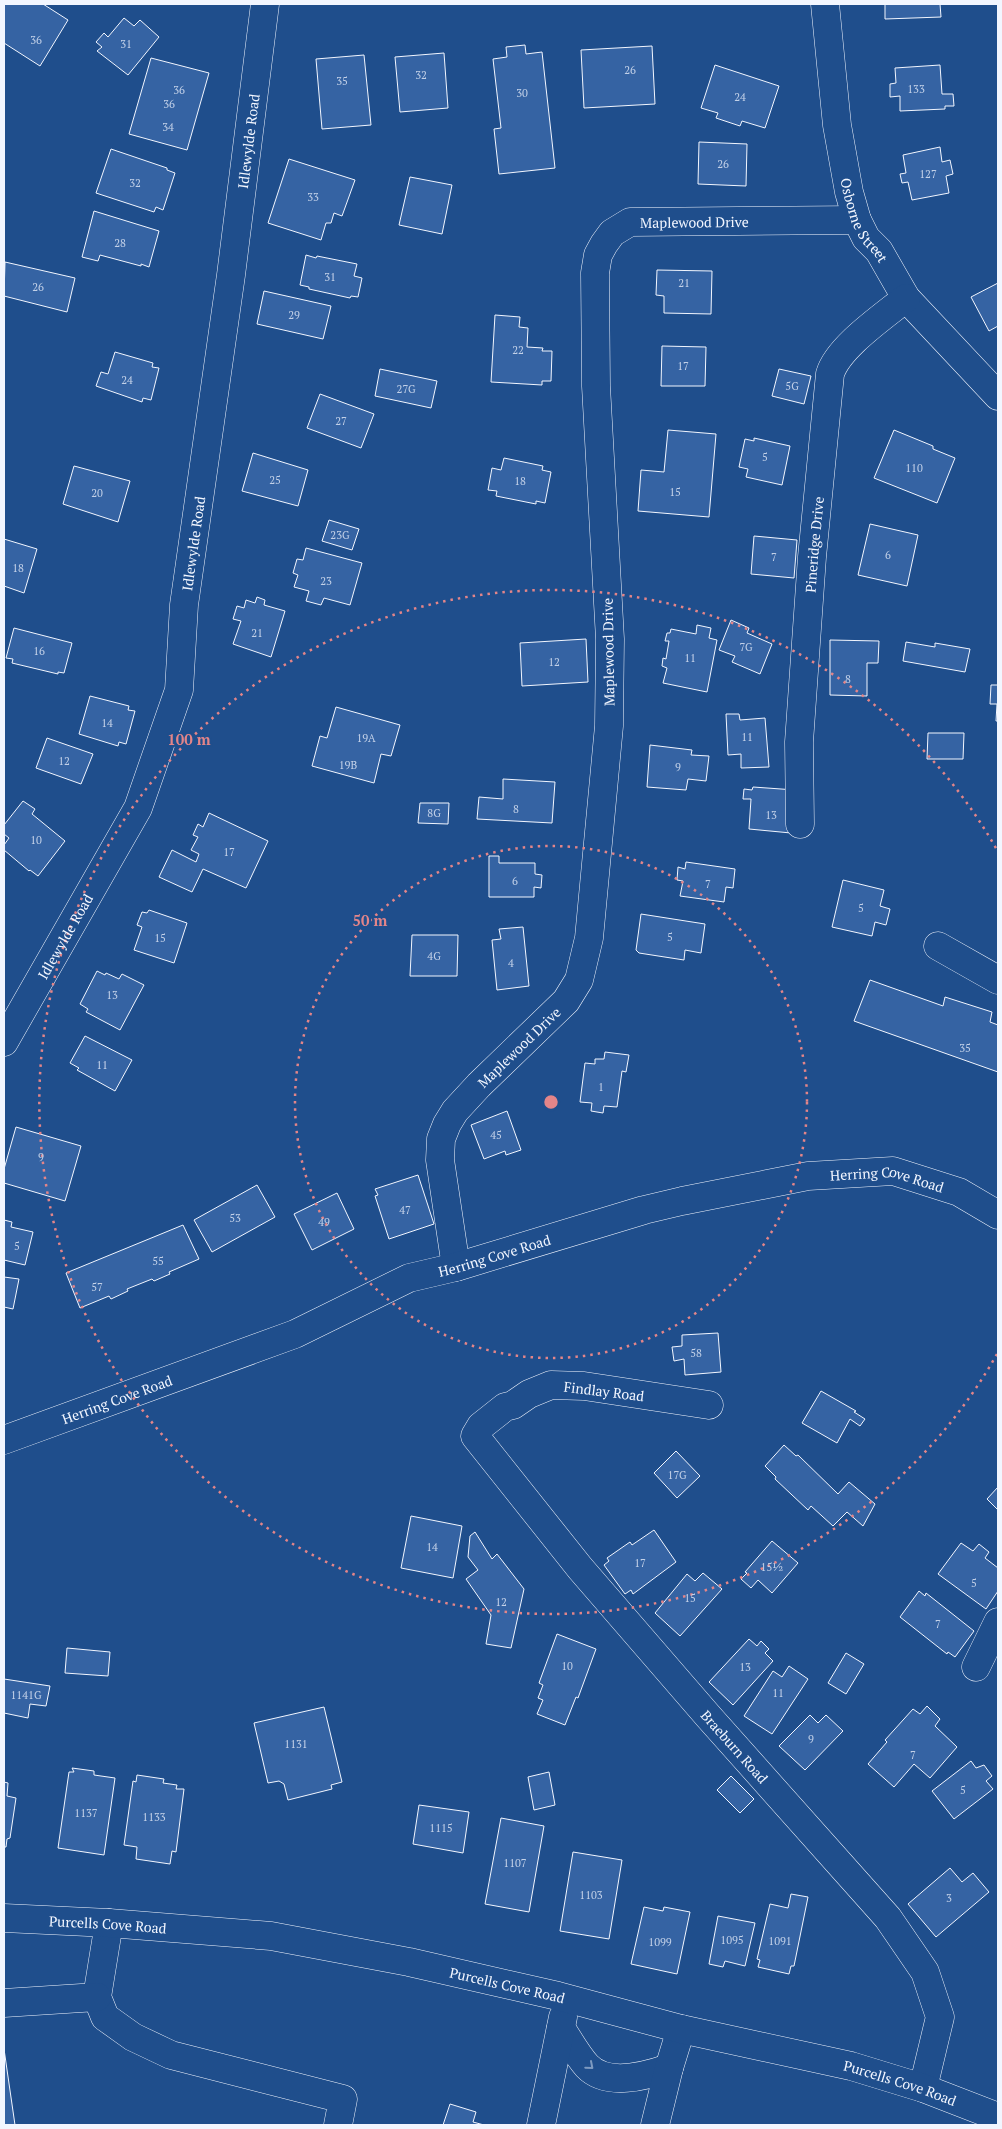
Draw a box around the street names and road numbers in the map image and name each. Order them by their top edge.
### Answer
street label: Idlewylde Road [232,92,263,190]
street label: Osborne Street [837,176,893,266]
street label: Maplewood Drive [640,211,749,231]
street label: Idlewylde Road [177,495,209,592]
street label: Pineridge Drive [800,496,827,593]
street label: Maplewood Drive [598,598,618,706]
street label: Idlewylde Road [33,890,97,982]
street label: Maplewood Drive [473,1002,564,1091]
street label: Herring Cove Road [829,1161,947,1196]
street label: Herring Cove Road [436,1229,553,1280]
street label: Herring Cove Road [59,1370,175,1428]
street label: Findlay Road [563,1377,646,1405]
street label: Braeburn Road [697,1706,773,1787]
street label: Purcells Cove Road [49,1911,168,1937]
street label: Purcells Cove Road [448,1962,567,2007]
street label: Purcells Cove Road [842,2055,960,2110]

